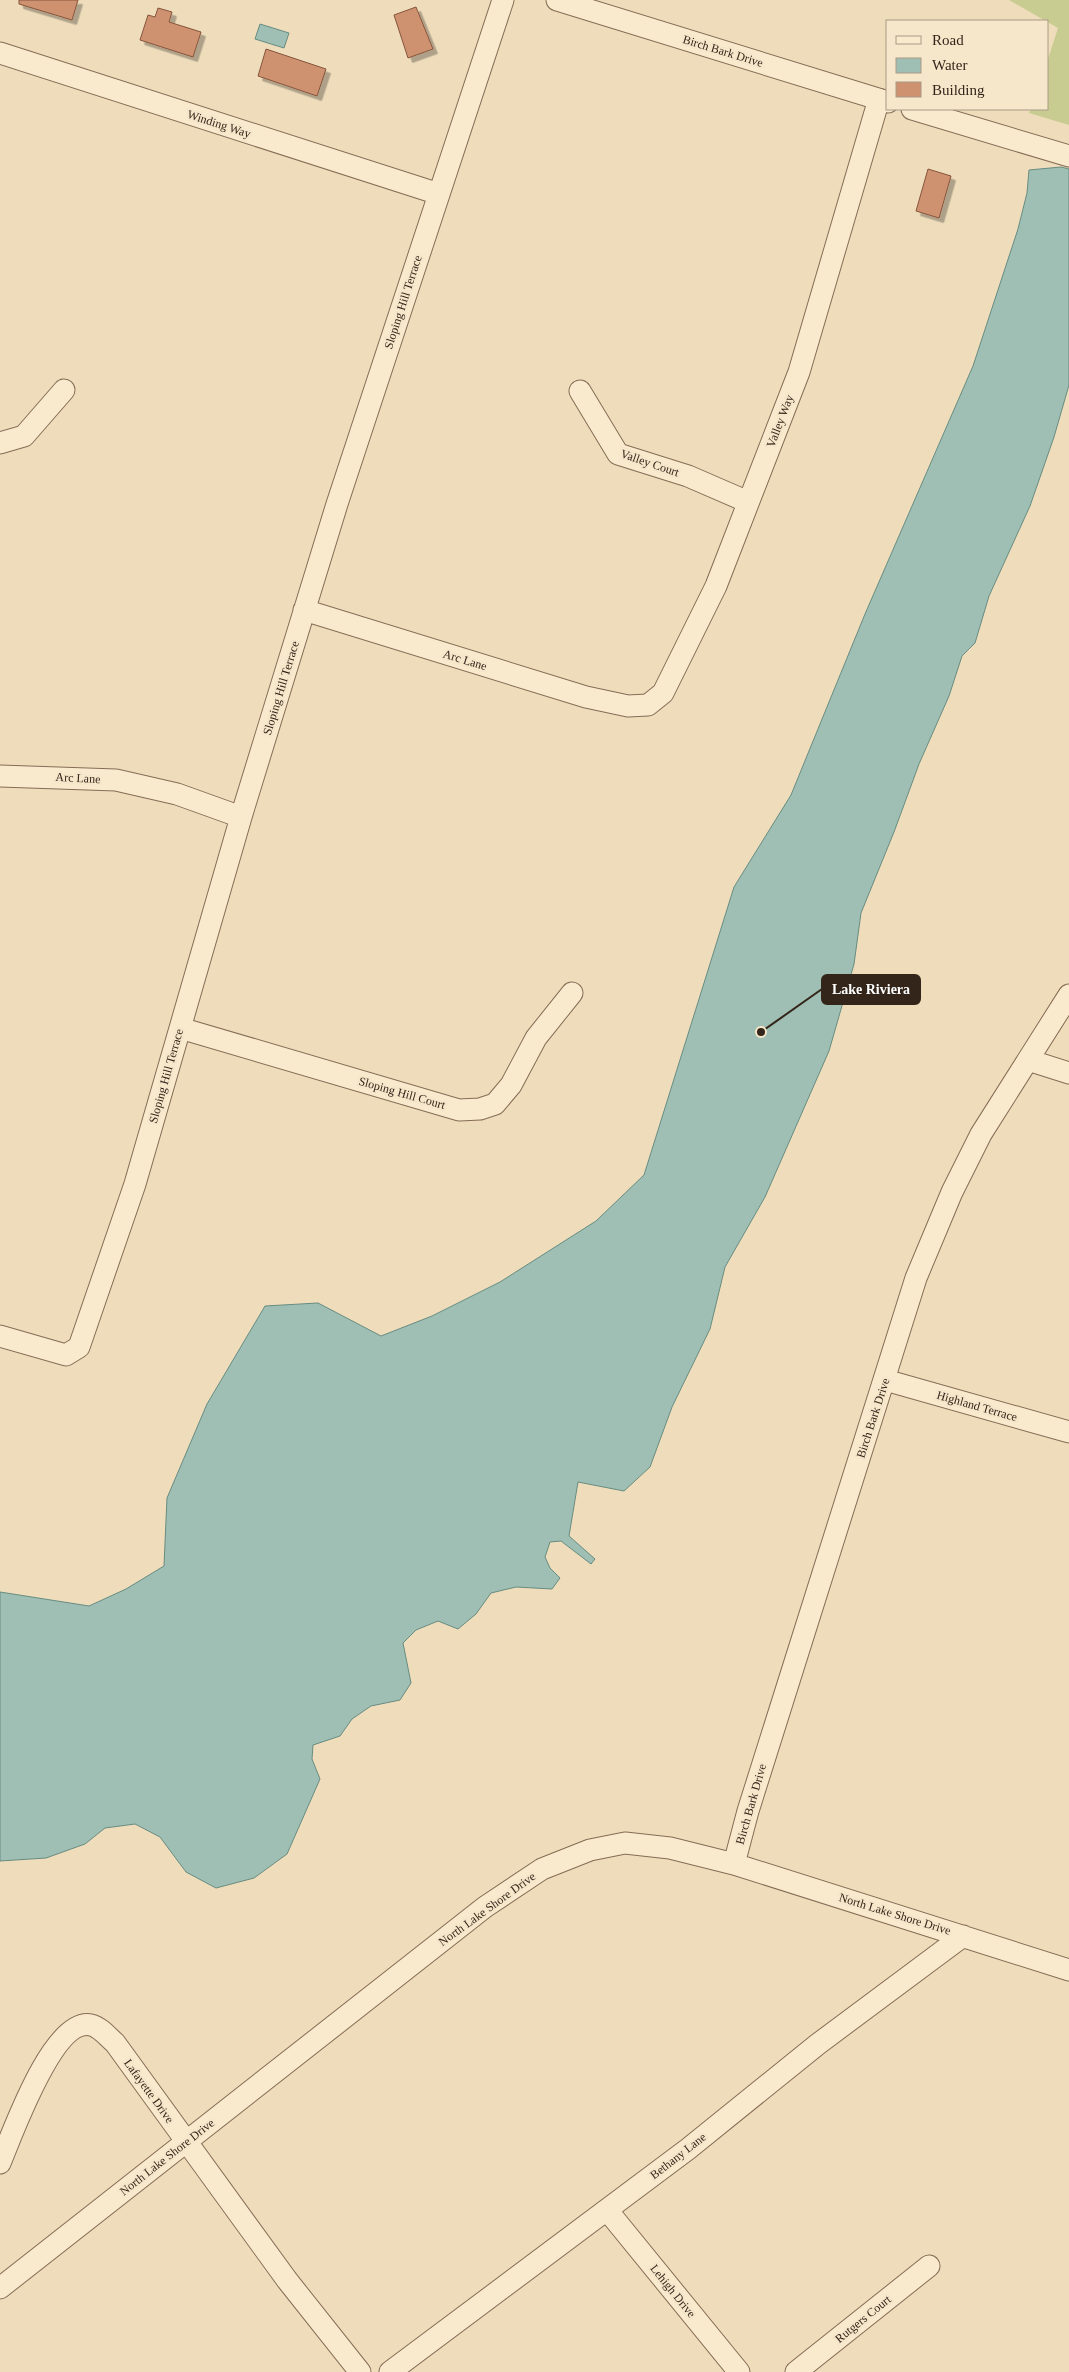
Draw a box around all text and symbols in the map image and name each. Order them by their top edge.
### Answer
legend [886,20,1049,110]
street label: Birch Bark Drive [681,32,765,70]
text: Road [932,32,964,48]
text: Water [932,57,967,73]
text: Building [932,82,985,98]
street label: Winding Way [185,107,253,141]
street label: Sloping Hill Terrace [381,253,425,351]
street label: Valley Way [764,393,796,449]
street label: Valley Court [619,446,682,480]
street label: Sloping Hill Terrace [260,639,302,737]
street label: Arc Lane [441,647,489,673]
street label: Arc Lane [55,770,101,786]
callout: Lake Riviera [822,975,920,1004]
text: Lake Riviera [832,982,910,997]
street label: Sloping Hill Terrace [146,1027,186,1125]
street label: Sloping Hill Court [357,1074,448,1112]
street label: Birch Bark Drive [853,1376,893,1460]
street label: Highland Terrace [935,1388,1019,1424]
street label: Birch Bark Drive [733,1762,769,1846]
street label: North Lake Shore Drive [436,1869,538,1949]
street label: North Lake Shore Drive [837,1890,953,1938]
street label: Lafayette Drive [121,2056,177,2126]
street label: North Lake Shore Drive [117,2116,217,2198]
street label: Bethany Lane [647,2130,709,2182]
street label: Lehigh Drive [647,2262,699,2320]
street label: Rutgers Court [832,2292,894,2346]

